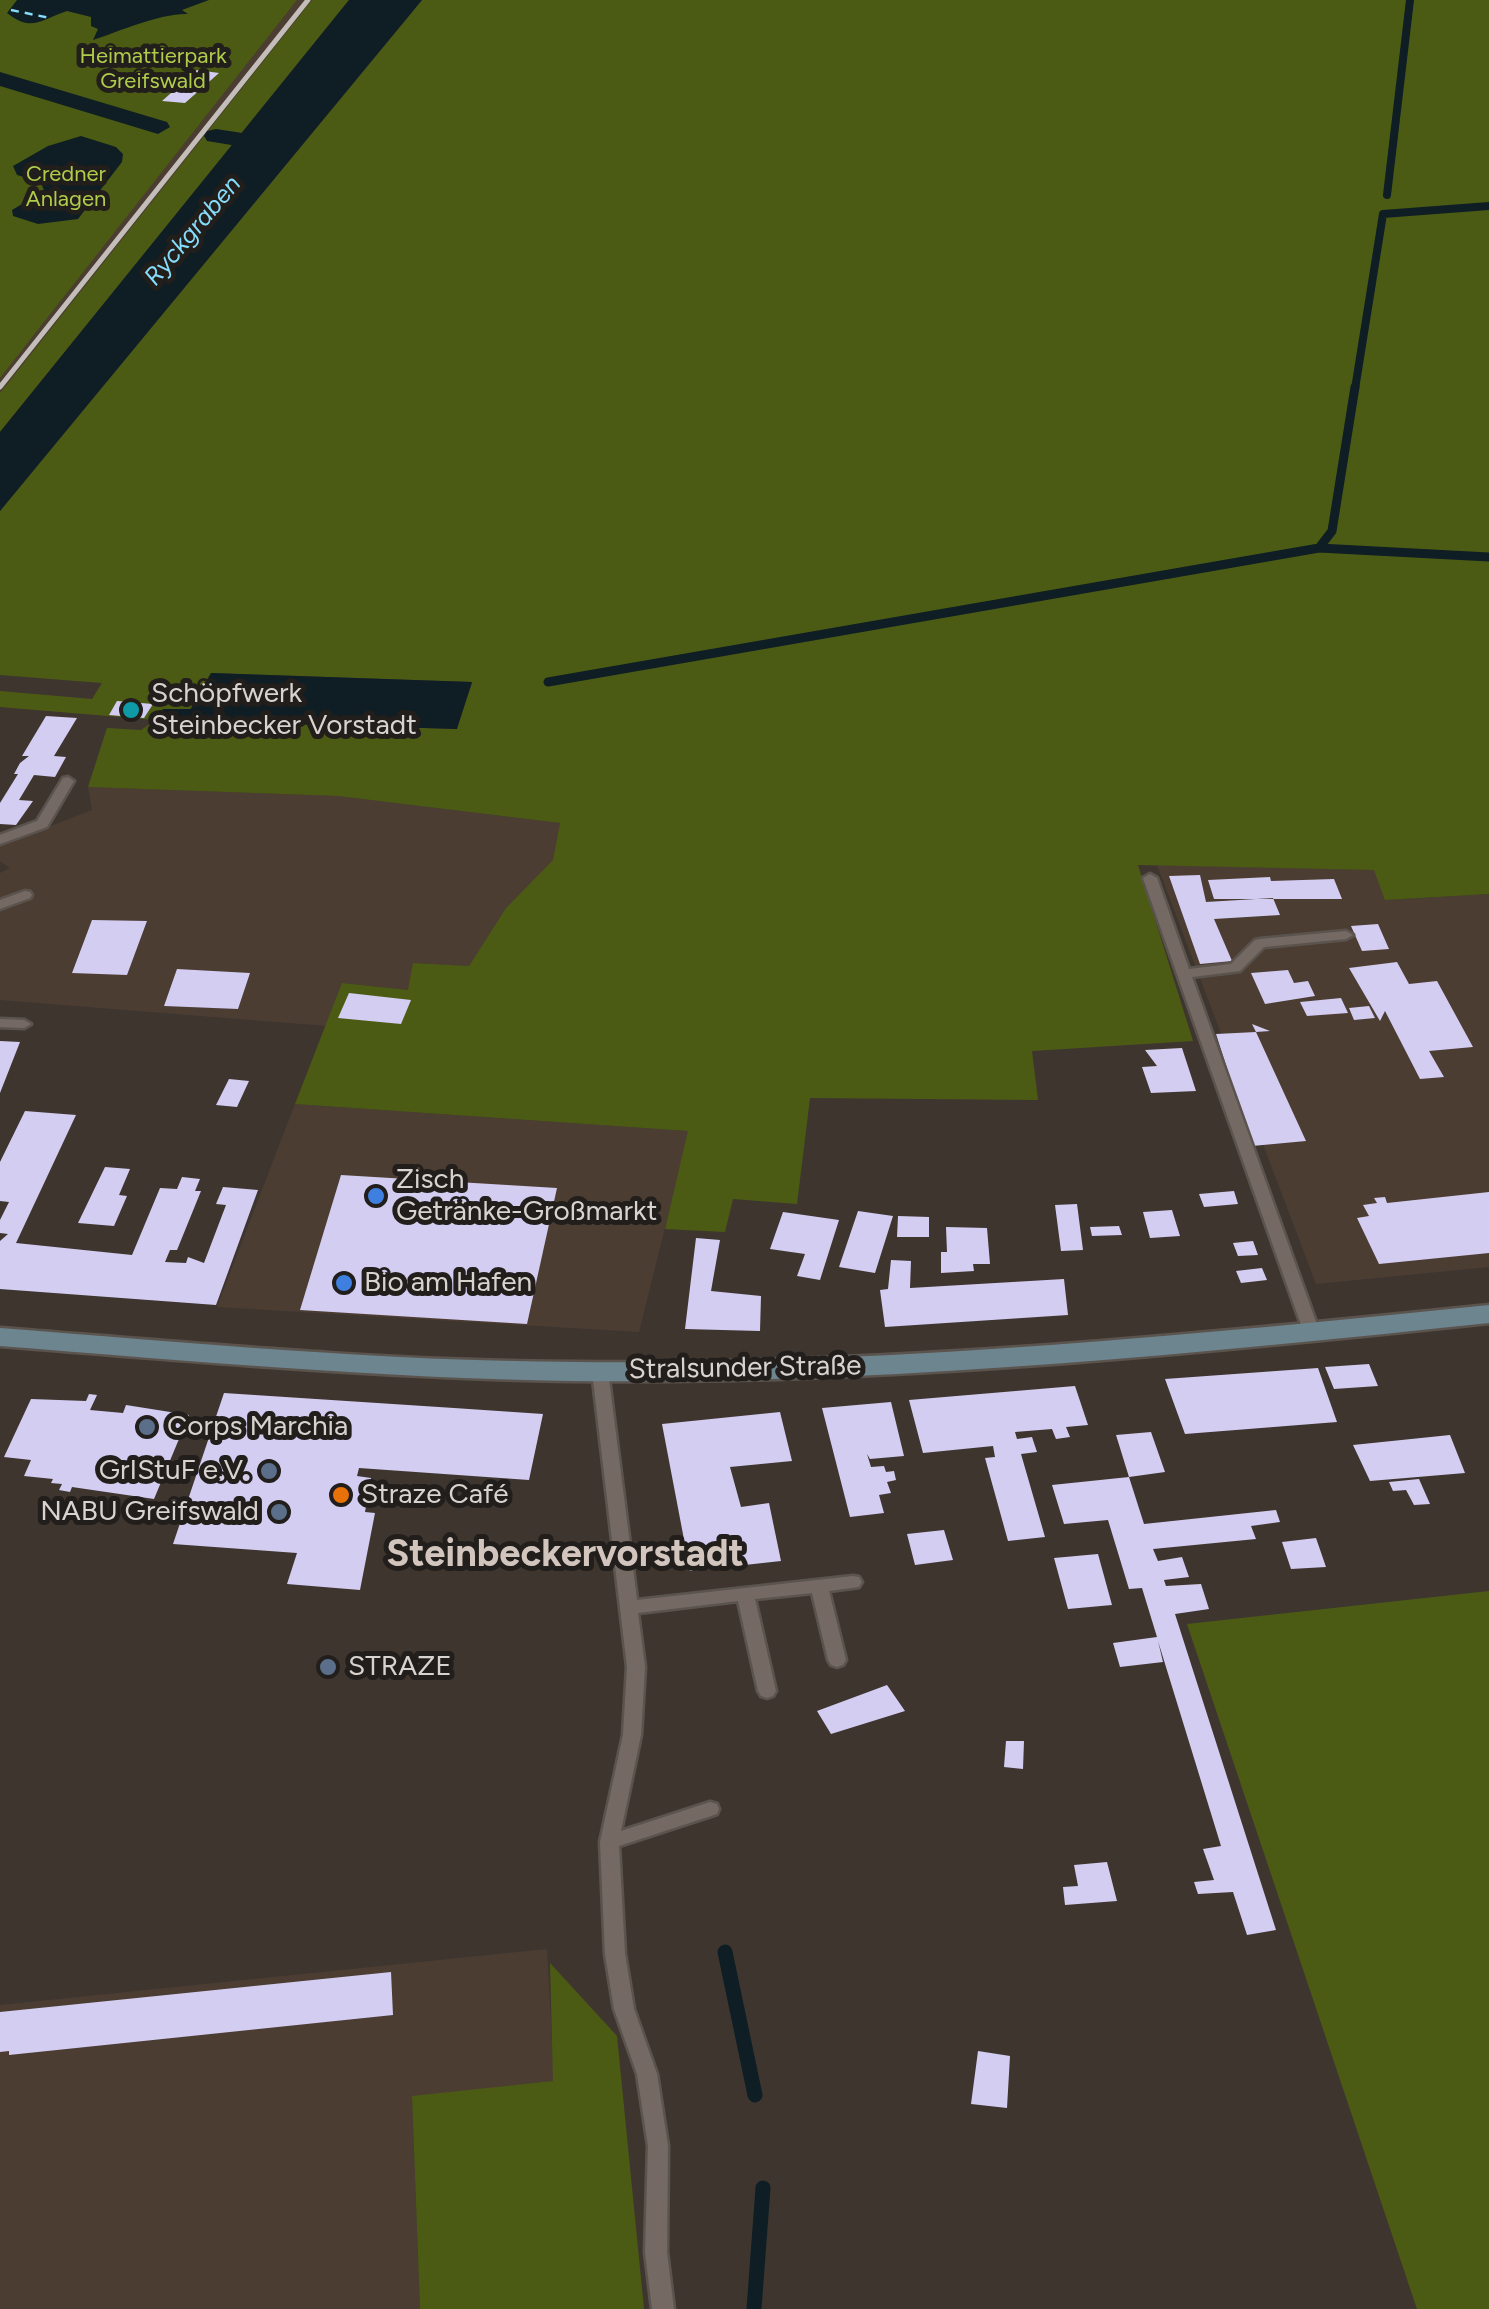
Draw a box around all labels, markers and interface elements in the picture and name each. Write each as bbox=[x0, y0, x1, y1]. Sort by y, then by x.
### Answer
park label: Heimattierpark Greifswald bbox=[79, 44, 227, 96]
park label: Credner Anlagen bbox=[26, 162, 106, 214]
water label: Ryckgraben bbox=[138, 170, 248, 292]
place label: Schöpfwerk Steinbecker Vorstadt bbox=[151, 677, 417, 743]
marker: Schöpfwerk Steinbecker Vorstadt bbox=[120, 699, 142, 721]
place label: Zisch Getränke-Großmarkt bbox=[396, 1163, 657, 1229]
marker: Zisch Getränke-Großmarkt bbox=[365, 1185, 387, 1207]
place label: Bio am Hafen bbox=[364, 1266, 532, 1300]
marker: Bio am Hafen bbox=[333, 1272, 355, 1294]
street label: Stralsunder Straße bbox=[628, 1349, 862, 1387]
place label: Corps Marchia bbox=[167, 1410, 348, 1444]
marker: Corps Marchia bbox=[136, 1416, 158, 1438]
place label: GrIStuF e.V. bbox=[99, 1454, 249, 1488]
marker: GrIStuF e.V. bbox=[258, 1460, 280, 1482]
place label: Straze Café bbox=[361, 1478, 508, 1512]
marker: Straze Café bbox=[330, 1484, 352, 1506]
place label: NABU Greifswald bbox=[40, 1495, 259, 1529]
marker: NABU Greifswald bbox=[268, 1501, 290, 1523]
district label: Steinbeckervorstadt bbox=[386, 1532, 744, 1578]
place label: STRAZE bbox=[348, 1650, 452, 1684]
marker: STRAZE bbox=[317, 1656, 339, 1678]

